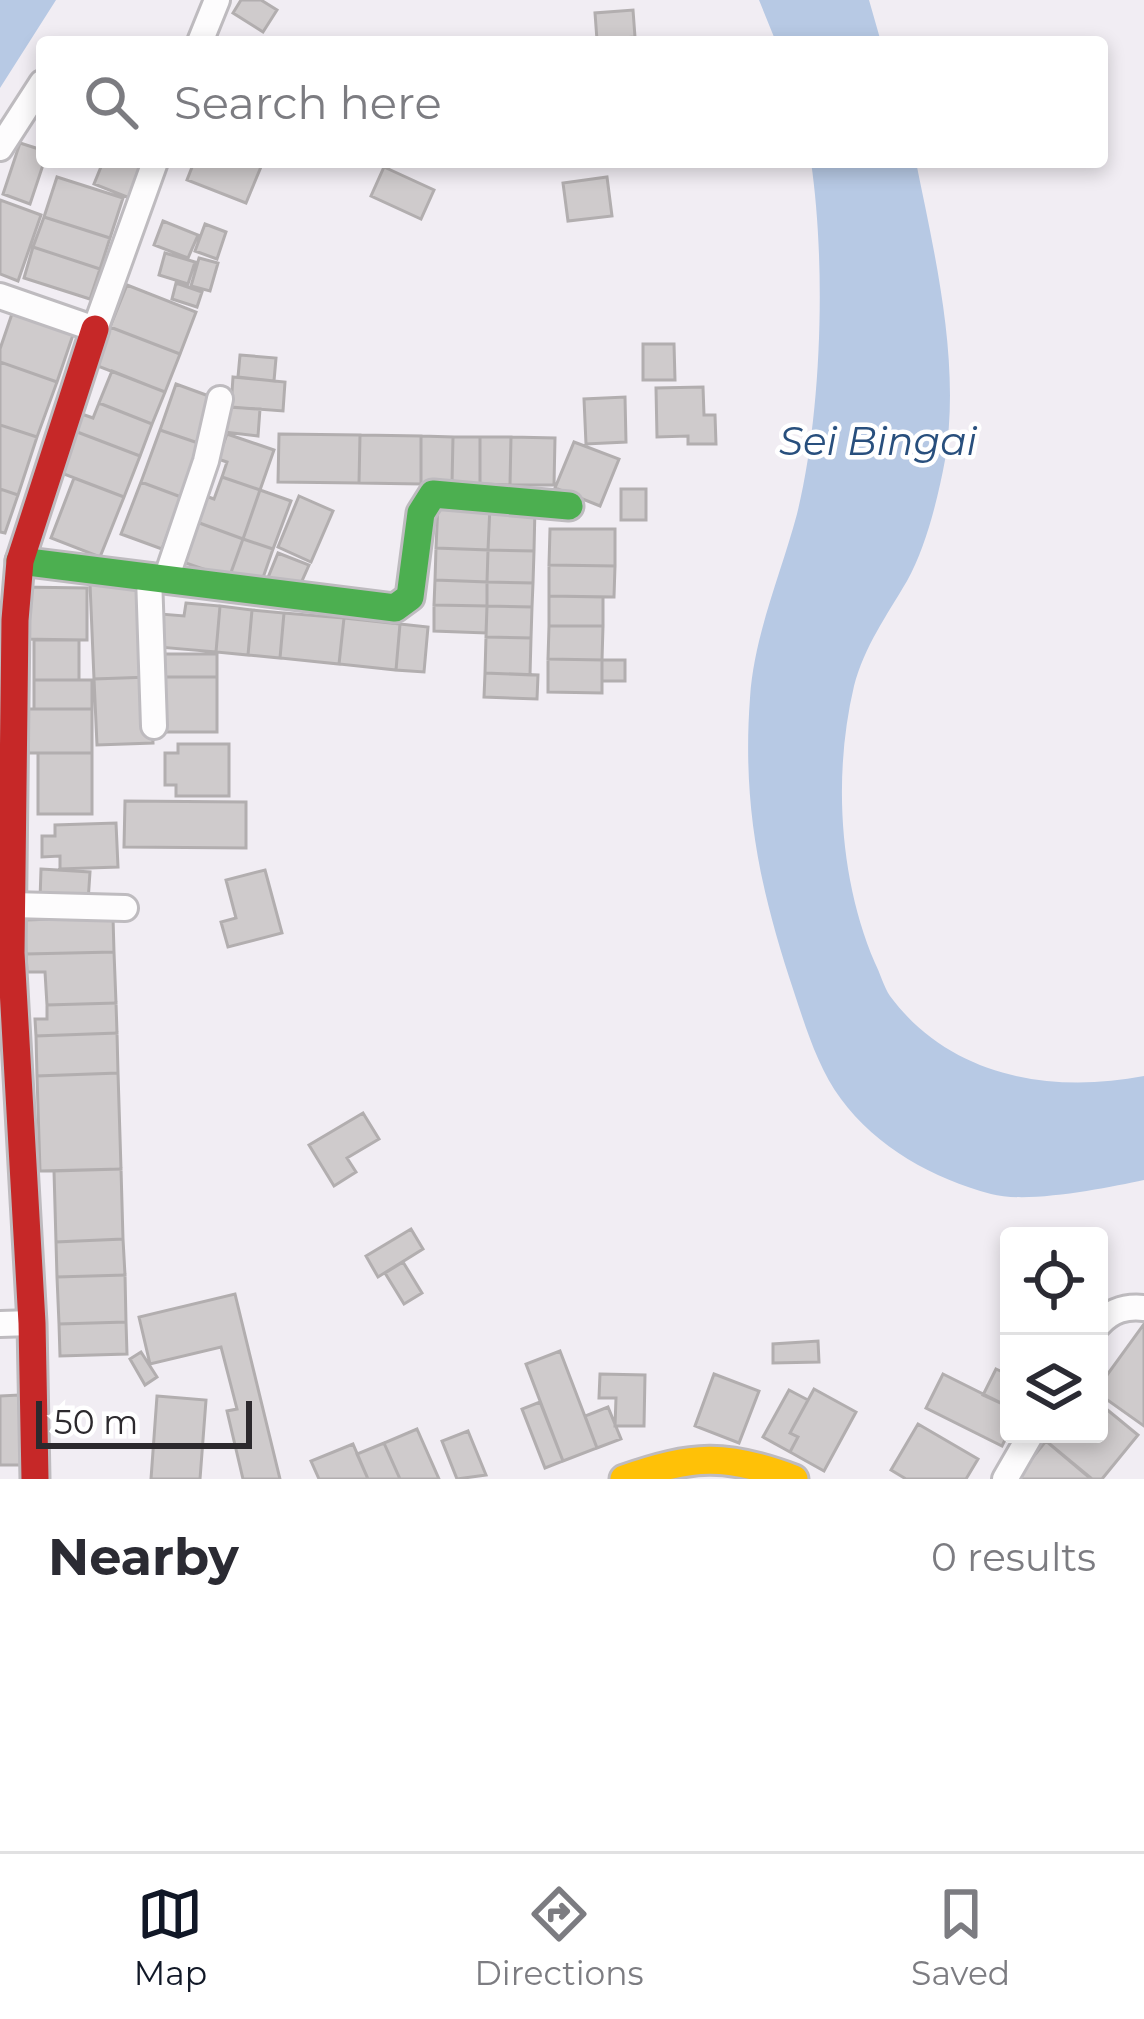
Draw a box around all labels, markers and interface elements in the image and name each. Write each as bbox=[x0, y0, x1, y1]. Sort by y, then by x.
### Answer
search box bbox=[36, 36, 1108, 168]
icon: search bbox=[78, 69, 144, 135]
text: Search here bbox=[174, 75, 442, 130]
water label: Sei Bingai bbox=[779, 417, 978, 465]
map controls bbox=[1000, 1227, 1108, 1443]
button: locate bbox=[1000, 1227, 1108, 1335]
button: layers bbox=[1000, 1335, 1108, 1443]
scale bar bbox=[36, 1395, 252, 1448]
text: 50 m bbox=[54, 1402, 138, 1442]
text: Nearby bbox=[48, 1526, 239, 1588]
text: 0 results bbox=[931, 1533, 1096, 1581]
tab: Map bbox=[134, 1881, 207, 1993]
tab: Directions bbox=[475, 1881, 644, 1993]
tab: Saved bbox=[911, 1881, 1010, 1993]

